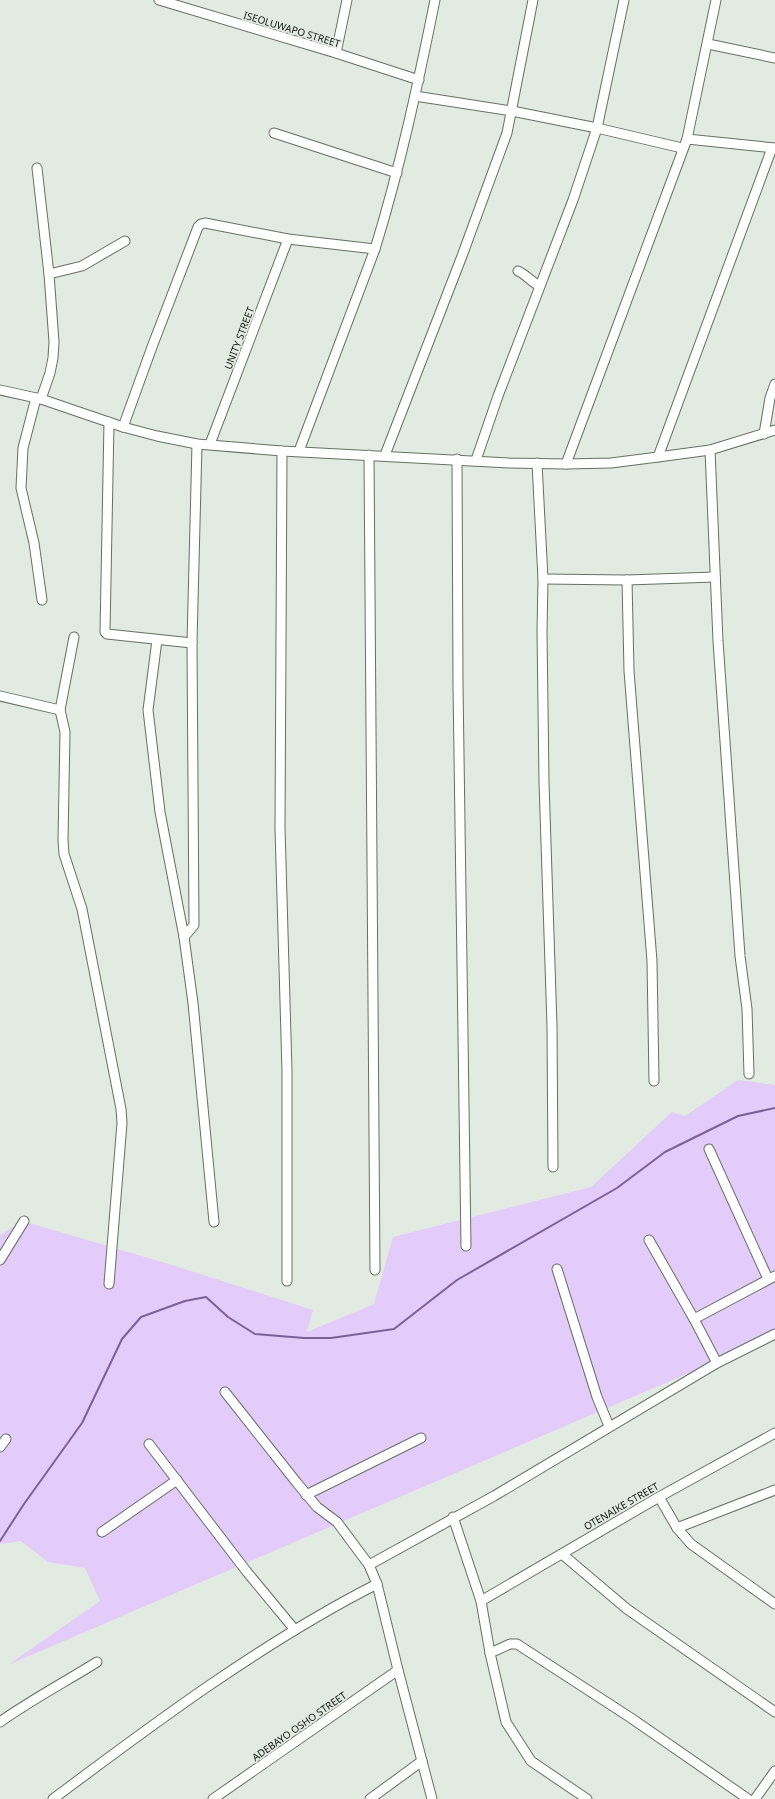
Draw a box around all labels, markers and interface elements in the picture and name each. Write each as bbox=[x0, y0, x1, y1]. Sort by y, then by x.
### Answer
street label: ISEOLUWAPO STREET bbox=[242, 8, 342, 50]
street label: UNITY STREET bbox=[221, 304, 258, 371]
street label: OTENAIKE STREET bbox=[581, 1479, 661, 1533]
street label: ADEBAYO OSHO STREET bbox=[249, 1688, 349, 1764]

